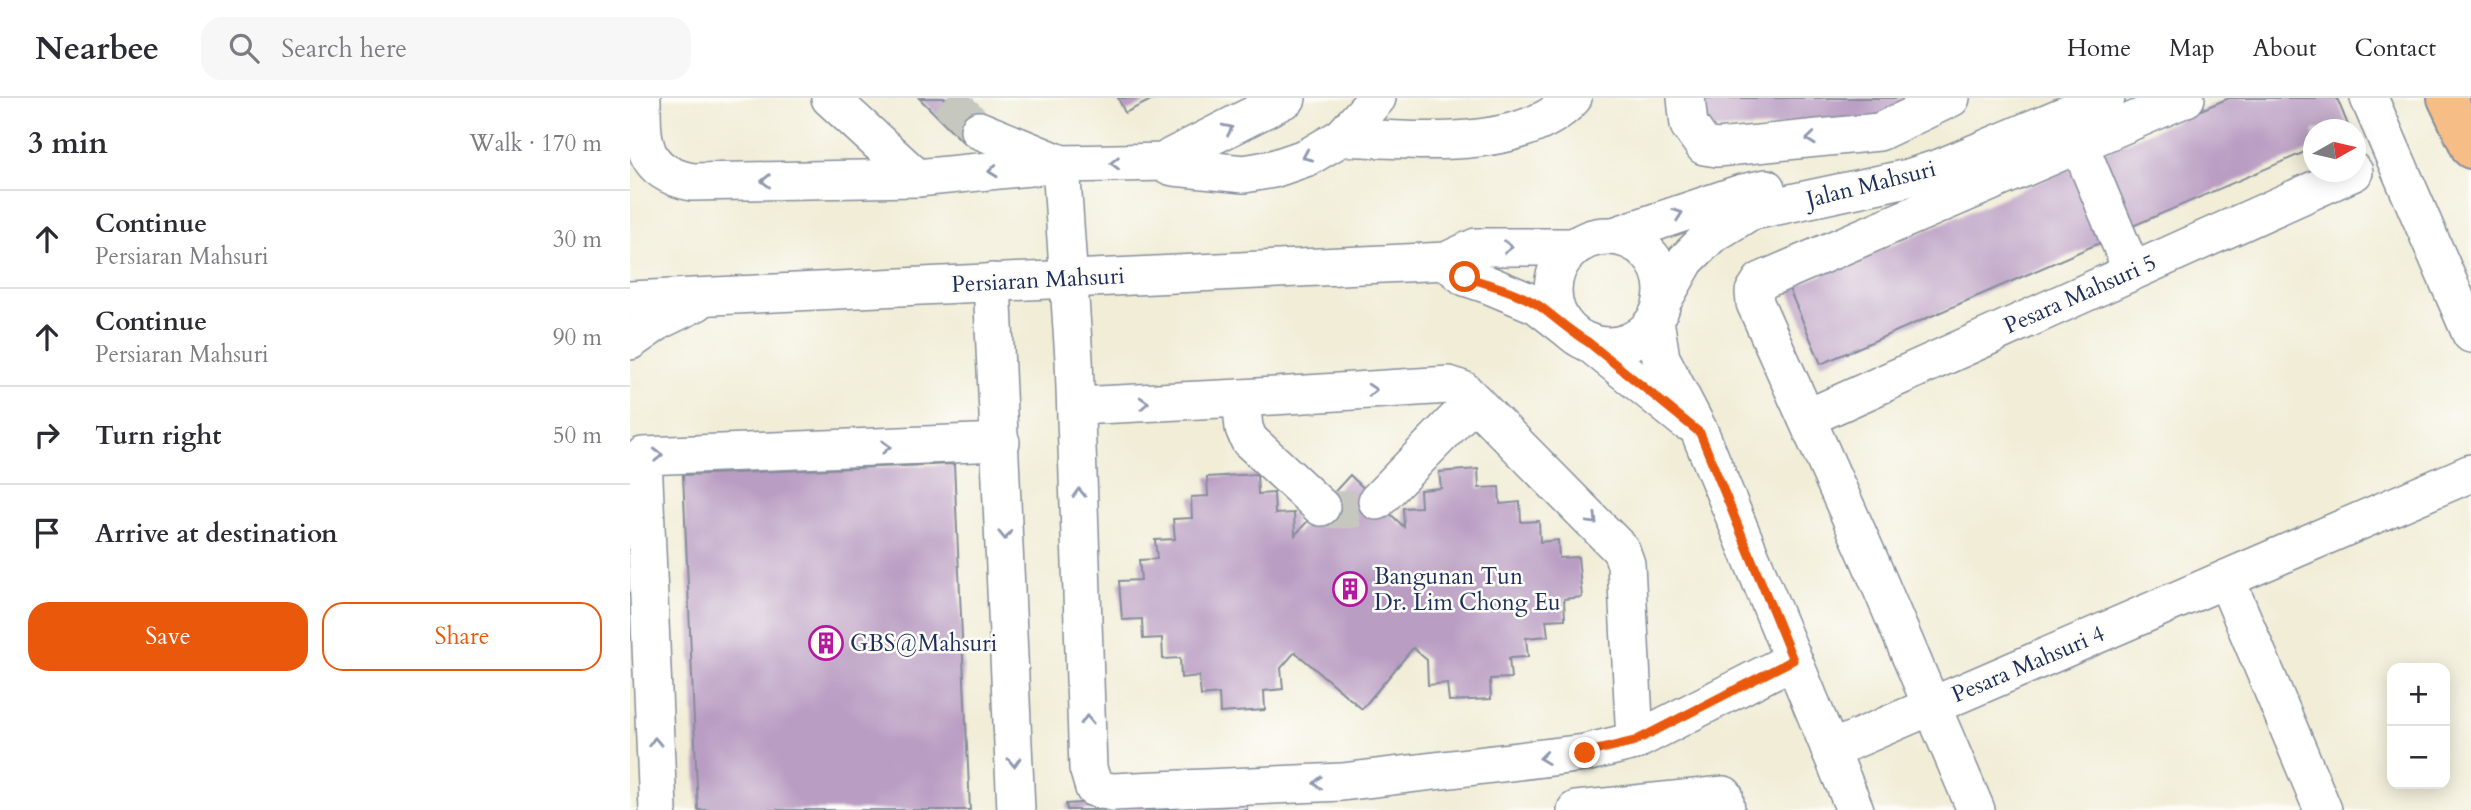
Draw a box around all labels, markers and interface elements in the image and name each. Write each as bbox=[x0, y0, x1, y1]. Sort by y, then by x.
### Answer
search box bbox=[201, 17, 691, 80]
text: Nearbee bbox=[35, 26, 159, 71]
icon: search bbox=[225, 29, 263, 67]
text: Search here bbox=[281, 31, 407, 66]
text: Home bbox=[2067, 32, 2131, 65]
text: Map bbox=[2169, 32, 2215, 65]
text: About bbox=[2253, 32, 2317, 65]
text: Contact bbox=[2355, 32, 2436, 65]
north arrow bbox=[2303, 119, 2366, 182]
text: 3 min bbox=[28, 123, 108, 164]
one-way arrow bbox=[1221, 124, 1233, 138]
text: Walk · 170 m bbox=[469, 128, 602, 159]
one-way arrow bbox=[1805, 131, 1816, 146]
one-way arrow bbox=[1302, 148, 1314, 162]
street label: Jalan Mahsuri bbox=[1800, 153, 1939, 216]
one-way arrow bbox=[1109, 155, 1120, 171]
one-way arrow bbox=[987, 163, 998, 178]
one-way arrow bbox=[760, 173, 771, 189]
text: Continue bbox=[95, 206, 207, 241]
one-way arrow bbox=[1671, 208, 1684, 222]
icon: ahead bbox=[28, 220, 66, 258]
text: 30 m bbox=[553, 224, 602, 255]
one-way arrow bbox=[1504, 239, 1514, 255]
text: Persiaran Mahsuri bbox=[95, 241, 269, 272]
street label: Pesara Mahsuri 5 bbox=[1999, 247, 2161, 341]
street label: Persiaran Mahsuri bbox=[951, 260, 1125, 300]
route start bbox=[1449, 261, 1480, 292]
text: Continue bbox=[95, 304, 207, 339]
icon: ahead bbox=[28, 318, 66, 356]
text: 90 m bbox=[553, 322, 602, 353]
text: Persiaran Mahsuri bbox=[95, 339, 269, 370]
one-way arrow bbox=[1366, 383, 1377, 398]
one-way arrow bbox=[1139, 395, 1150, 410]
icon: right bbox=[28, 416, 66, 454]
text: Turn right bbox=[95, 418, 222, 453]
text: 50 m bbox=[553, 420, 602, 451]
one-way arrow bbox=[880, 439, 891, 454]
one-way arrow bbox=[653, 448, 664, 463]
one-way arrow bbox=[1072, 487, 1087, 498]
one-way arrow bbox=[1585, 512, 1598, 525]
icon: arrive bbox=[28, 514, 66, 552]
text: Arrive at destination bbox=[95, 516, 338, 551]
one-way arrow bbox=[997, 530, 1012, 541]
place label: Bangunan Tun Dr. Lim Chong Eu bbox=[1374, 561, 1561, 618]
building icon: Bangunan Tun Dr. Lim Chong Eu bbox=[1331, 570, 1369, 608]
button: Save bbox=[28, 602, 308, 671]
button: Share bbox=[322, 602, 602, 671]
street label: Pesara Mahsuri 4 bbox=[1947, 618, 2110, 710]
building icon: GBS@Mahsuri bbox=[807, 624, 845, 662]
place label: GBS@Mahsuri bbox=[850, 628, 997, 659]
map controls bbox=[2387, 663, 2450, 789]
button: + bbox=[2387, 663, 2450, 726]
one-way arrow bbox=[1079, 715, 1094, 726]
button: − bbox=[2387, 726, 2450, 789]
one-way arrow bbox=[648, 736, 663, 747]
route end bbox=[1569, 737, 1600, 768]
one-way arrow bbox=[1538, 750, 1550, 765]
one-way arrow bbox=[1007, 757, 1022, 768]
one-way arrow bbox=[1312, 775, 1323, 790]

